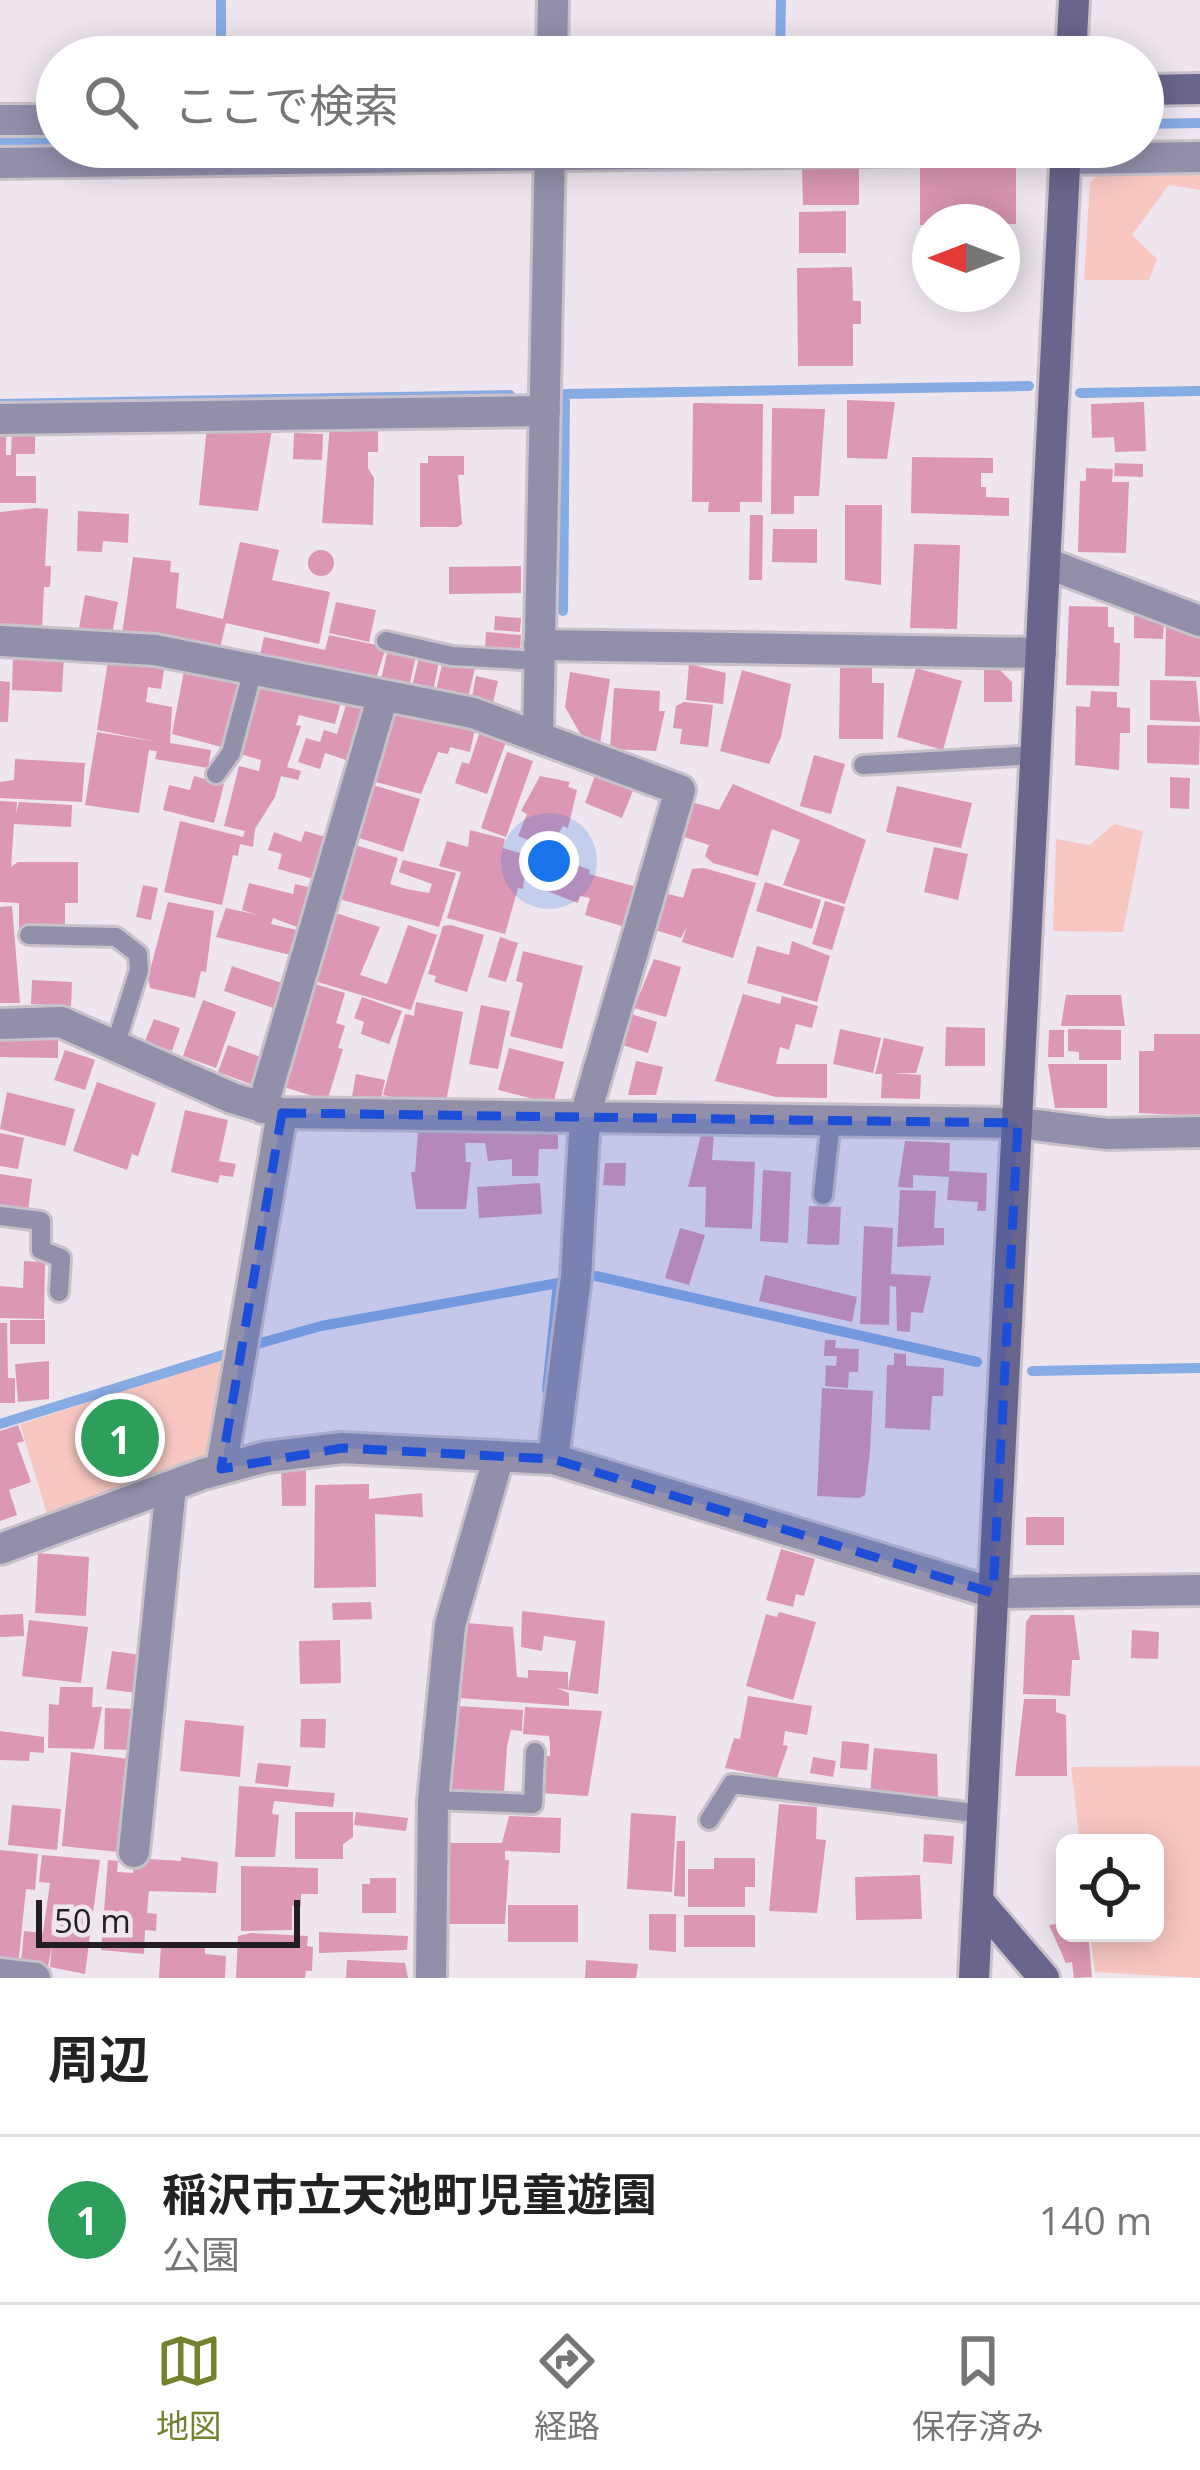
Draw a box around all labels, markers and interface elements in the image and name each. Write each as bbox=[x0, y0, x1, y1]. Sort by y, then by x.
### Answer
search box bbox=[36, 36, 1164, 168]
icon: search bbox=[78, 69, 144, 135]
text: ここで検索 bbox=[174, 74, 399, 135]
north arrow bbox=[912, 204, 1020, 312]
your location bbox=[519, 831, 579, 891]
pin: 1 bbox=[81, 1393, 159, 1483]
map controls bbox=[1056, 1834, 1164, 1942]
button: locate bbox=[1056, 1834, 1164, 1942]
scale bar bbox=[36, 1894, 300, 1947]
text: 50 m bbox=[54, 1898, 131, 1943]
text: 周辺 bbox=[48, 2023, 150, 2093]
text: 稲沢市立天池町児童遊園 bbox=[162, 2163, 657, 2224]
text: 1 bbox=[76, 2193, 98, 2246]
text: 140 m bbox=[1039, 2193, 1152, 2246]
text: 公園 bbox=[162, 2227, 240, 2280]
tab: 地図 bbox=[156, 2328, 222, 2448]
tab: 経路 bbox=[534, 2328, 600, 2448]
tab: 保存済み bbox=[912, 2328, 1044, 2448]

